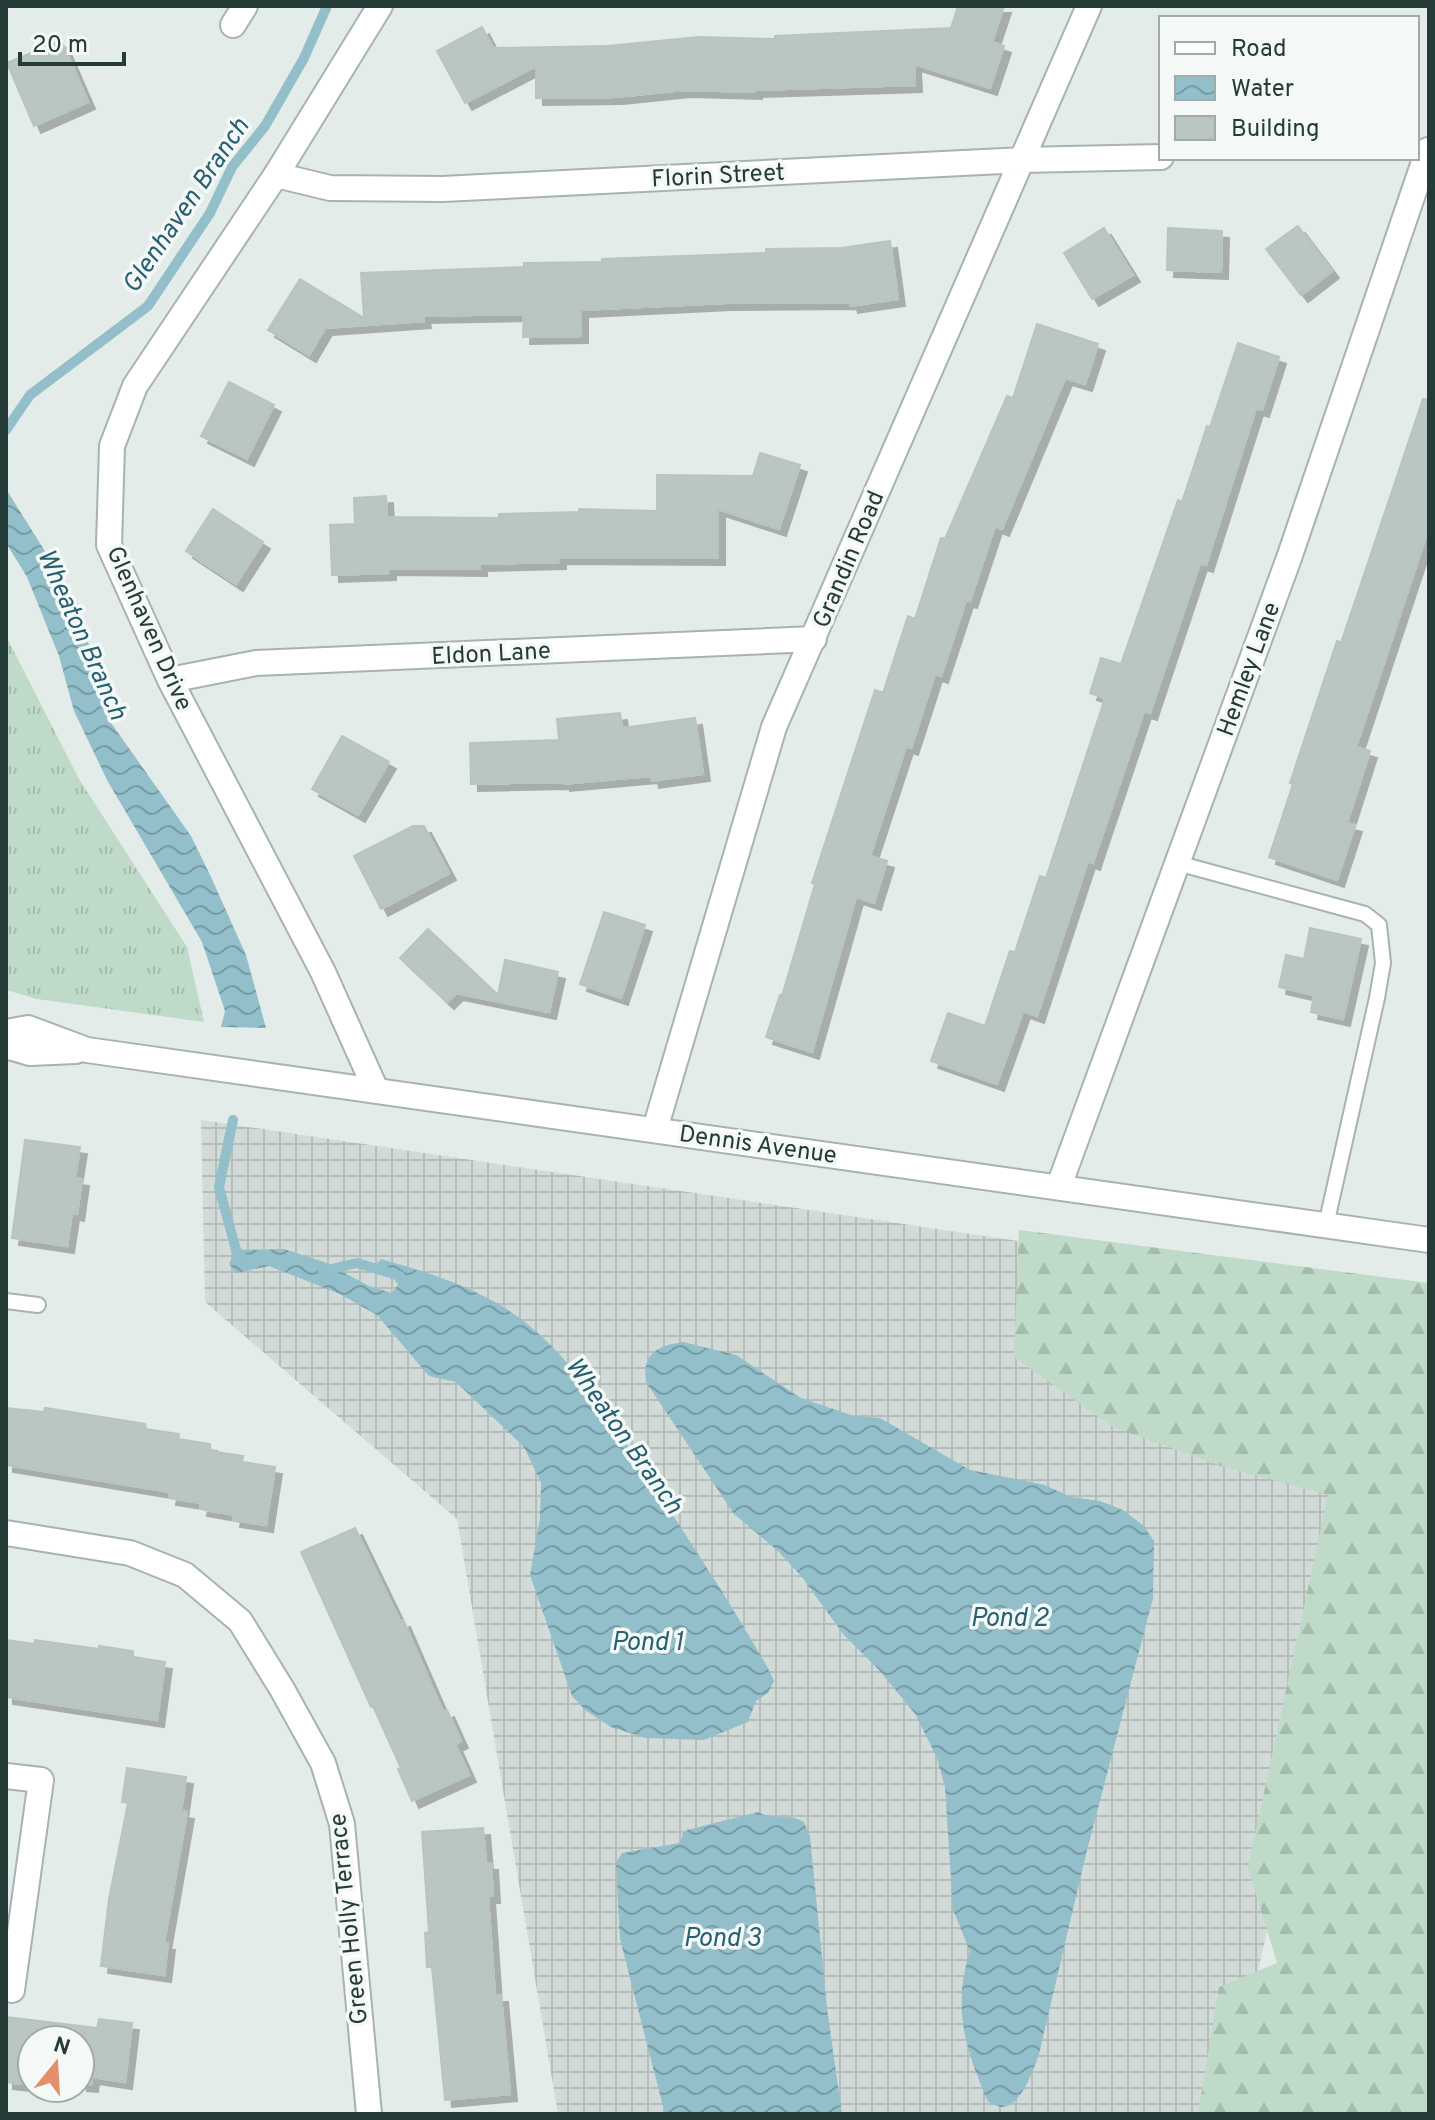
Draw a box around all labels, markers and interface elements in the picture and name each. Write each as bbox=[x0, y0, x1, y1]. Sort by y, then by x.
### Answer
scale bar bbox=[20, 16, 124, 66]
legend bbox=[1159, 16, 1419, 160]
text: 20 m bbox=[32, 31, 88, 61]
text: Road bbox=[1231, 35, 1287, 65]
text: Water bbox=[1231, 75, 1294, 105]
water label: Glenhaven Branch bbox=[116, 112, 258, 300]
text: Building bbox=[1231, 115, 1320, 145]
street label: Florin Street bbox=[651, 159, 786, 195]
street label: Grandin Road bbox=[807, 487, 892, 633]
street label: Glenhaven Drive bbox=[98, 542, 198, 716]
water label: Wheaton Branch bbox=[28, 544, 133, 726]
street label: Hemley Lane bbox=[1212, 599, 1288, 741]
street label: Eldon Lane bbox=[431, 637, 552, 673]
street label: Dennis Avenue bbox=[677, 1120, 838, 1172]
water label: Wheaton Branch bbox=[557, 1352, 689, 1521]
water label: Pond 2 bbox=[970, 1603, 1049, 1636]
water label: Pond 1 bbox=[611, 1627, 684, 1660]
street label: Green Holly Terrace bbox=[324, 1812, 376, 2026]
water label: Pond 3 bbox=[683, 1923, 761, 1956]
north arrow bbox=[16, 2024, 96, 2104]
text: N bbox=[50, 2032, 73, 2063]

